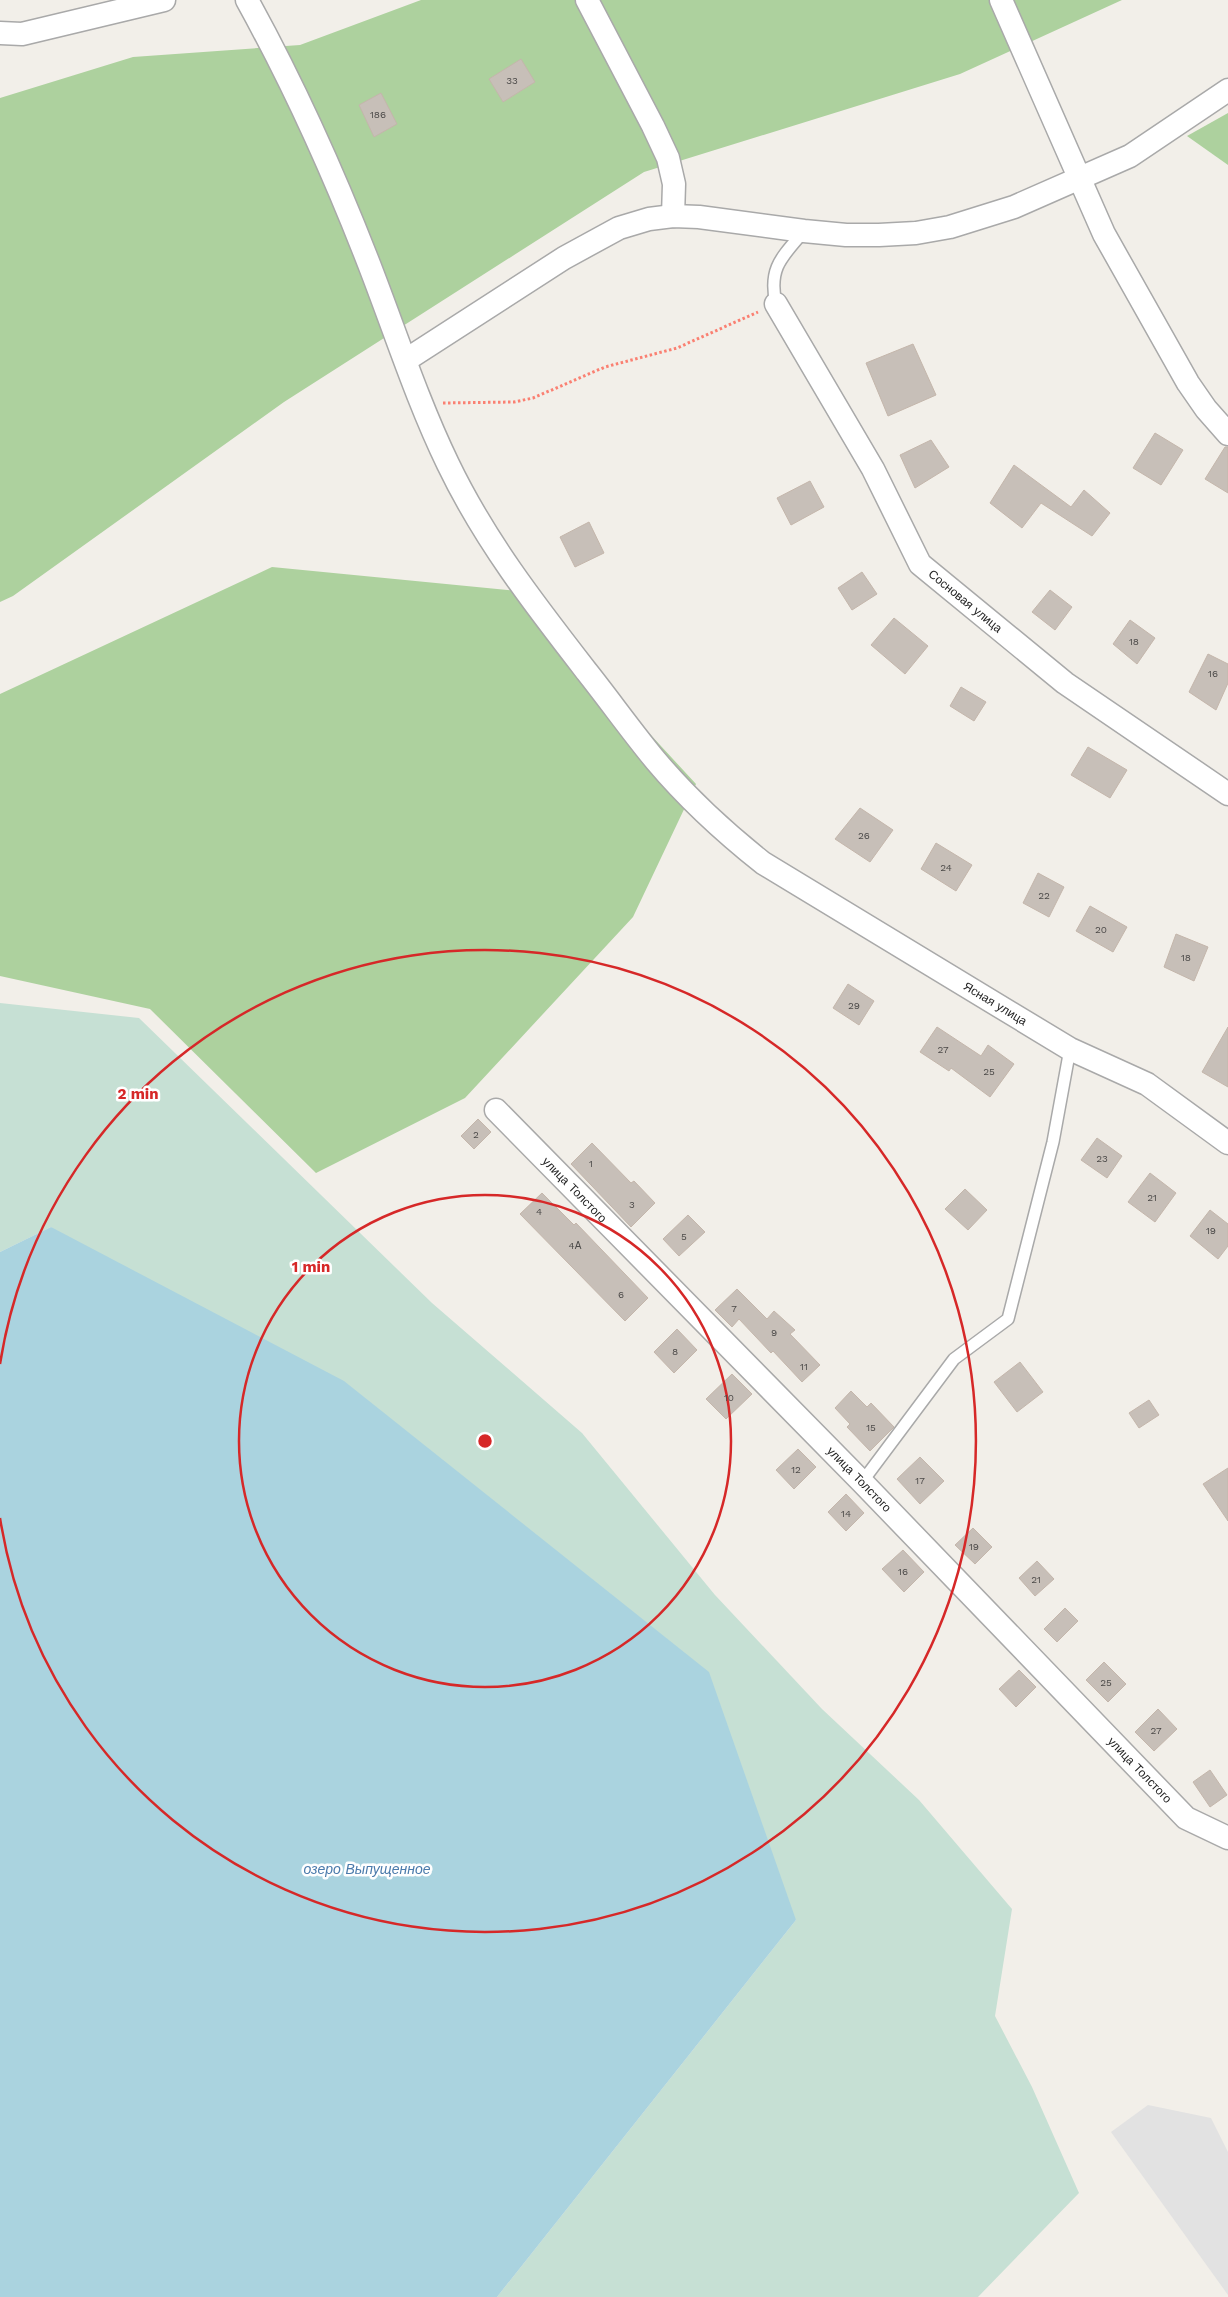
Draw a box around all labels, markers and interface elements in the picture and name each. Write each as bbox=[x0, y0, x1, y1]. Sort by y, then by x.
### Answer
house number: 33 bbox=[506, 75, 518, 86]
house number: 186 bbox=[370, 109, 386, 120]
street label: Сосновая улица bbox=[926, 567, 1005, 636]
house number: 18 bbox=[1129, 636, 1139, 647]
house number: 16 bbox=[1208, 668, 1218, 679]
house number: 26 bbox=[858, 830, 870, 841]
house number: 24 bbox=[940, 862, 952, 873]
house number: 22 bbox=[1038, 890, 1050, 901]
house number: 20 bbox=[1095, 924, 1107, 935]
house number: 18 bbox=[1181, 952, 1191, 963]
street label: Ясная улица bbox=[961, 979, 1030, 1028]
house number: 29 bbox=[848, 1000, 860, 1011]
house number: 27 bbox=[937, 1044, 949, 1055]
house number: 25 bbox=[983, 1066, 995, 1077]
text: 2 min bbox=[117, 1085, 159, 1103]
house number: 2 bbox=[473, 1129, 479, 1140]
house number: 23 bbox=[1096, 1153, 1108, 1164]
street label: улица Толстого bbox=[539, 1154, 610, 1226]
house number: 1 bbox=[589, 1158, 593, 1169]
house number: 21 bbox=[1147, 1192, 1157, 1203]
house number: 3 bbox=[629, 1199, 635, 1210]
house number: 4 bbox=[536, 1206, 542, 1217]
house number: 19 bbox=[1206, 1225, 1216, 1236]
house number: 5 bbox=[681, 1231, 687, 1242]
house number: 4А bbox=[569, 1240, 582, 1251]
text: 1 min bbox=[292, 1258, 330, 1276]
house number: 6 bbox=[618, 1289, 624, 1300]
house number: 7 bbox=[731, 1303, 737, 1314]
house number: 9 bbox=[771, 1327, 777, 1338]
house number: 8 bbox=[672, 1346, 678, 1357]
house number: 11 bbox=[800, 1361, 808, 1372]
house number: 10 bbox=[724, 1392, 734, 1403]
house number: 15 bbox=[866, 1422, 876, 1433]
centre of rings bbox=[476, 1432, 494, 1450]
street label: улица Толстого bbox=[824, 1444, 894, 1515]
house number: 12 bbox=[791, 1464, 801, 1475]
house number: 17 bbox=[915, 1475, 925, 1486]
house number: 14 bbox=[841, 1508, 851, 1519]
house number: 19 bbox=[969, 1541, 979, 1552]
house number: 16 bbox=[898, 1566, 908, 1577]
house number: 21 bbox=[1031, 1574, 1041, 1585]
house number: 25 bbox=[1100, 1677, 1112, 1688]
house number: 27 bbox=[1150, 1725, 1162, 1736]
street label: улица Толстого bbox=[1105, 1734, 1175, 1806]
water label: озеро Выпущенное bbox=[303, 1861, 431, 1877]

